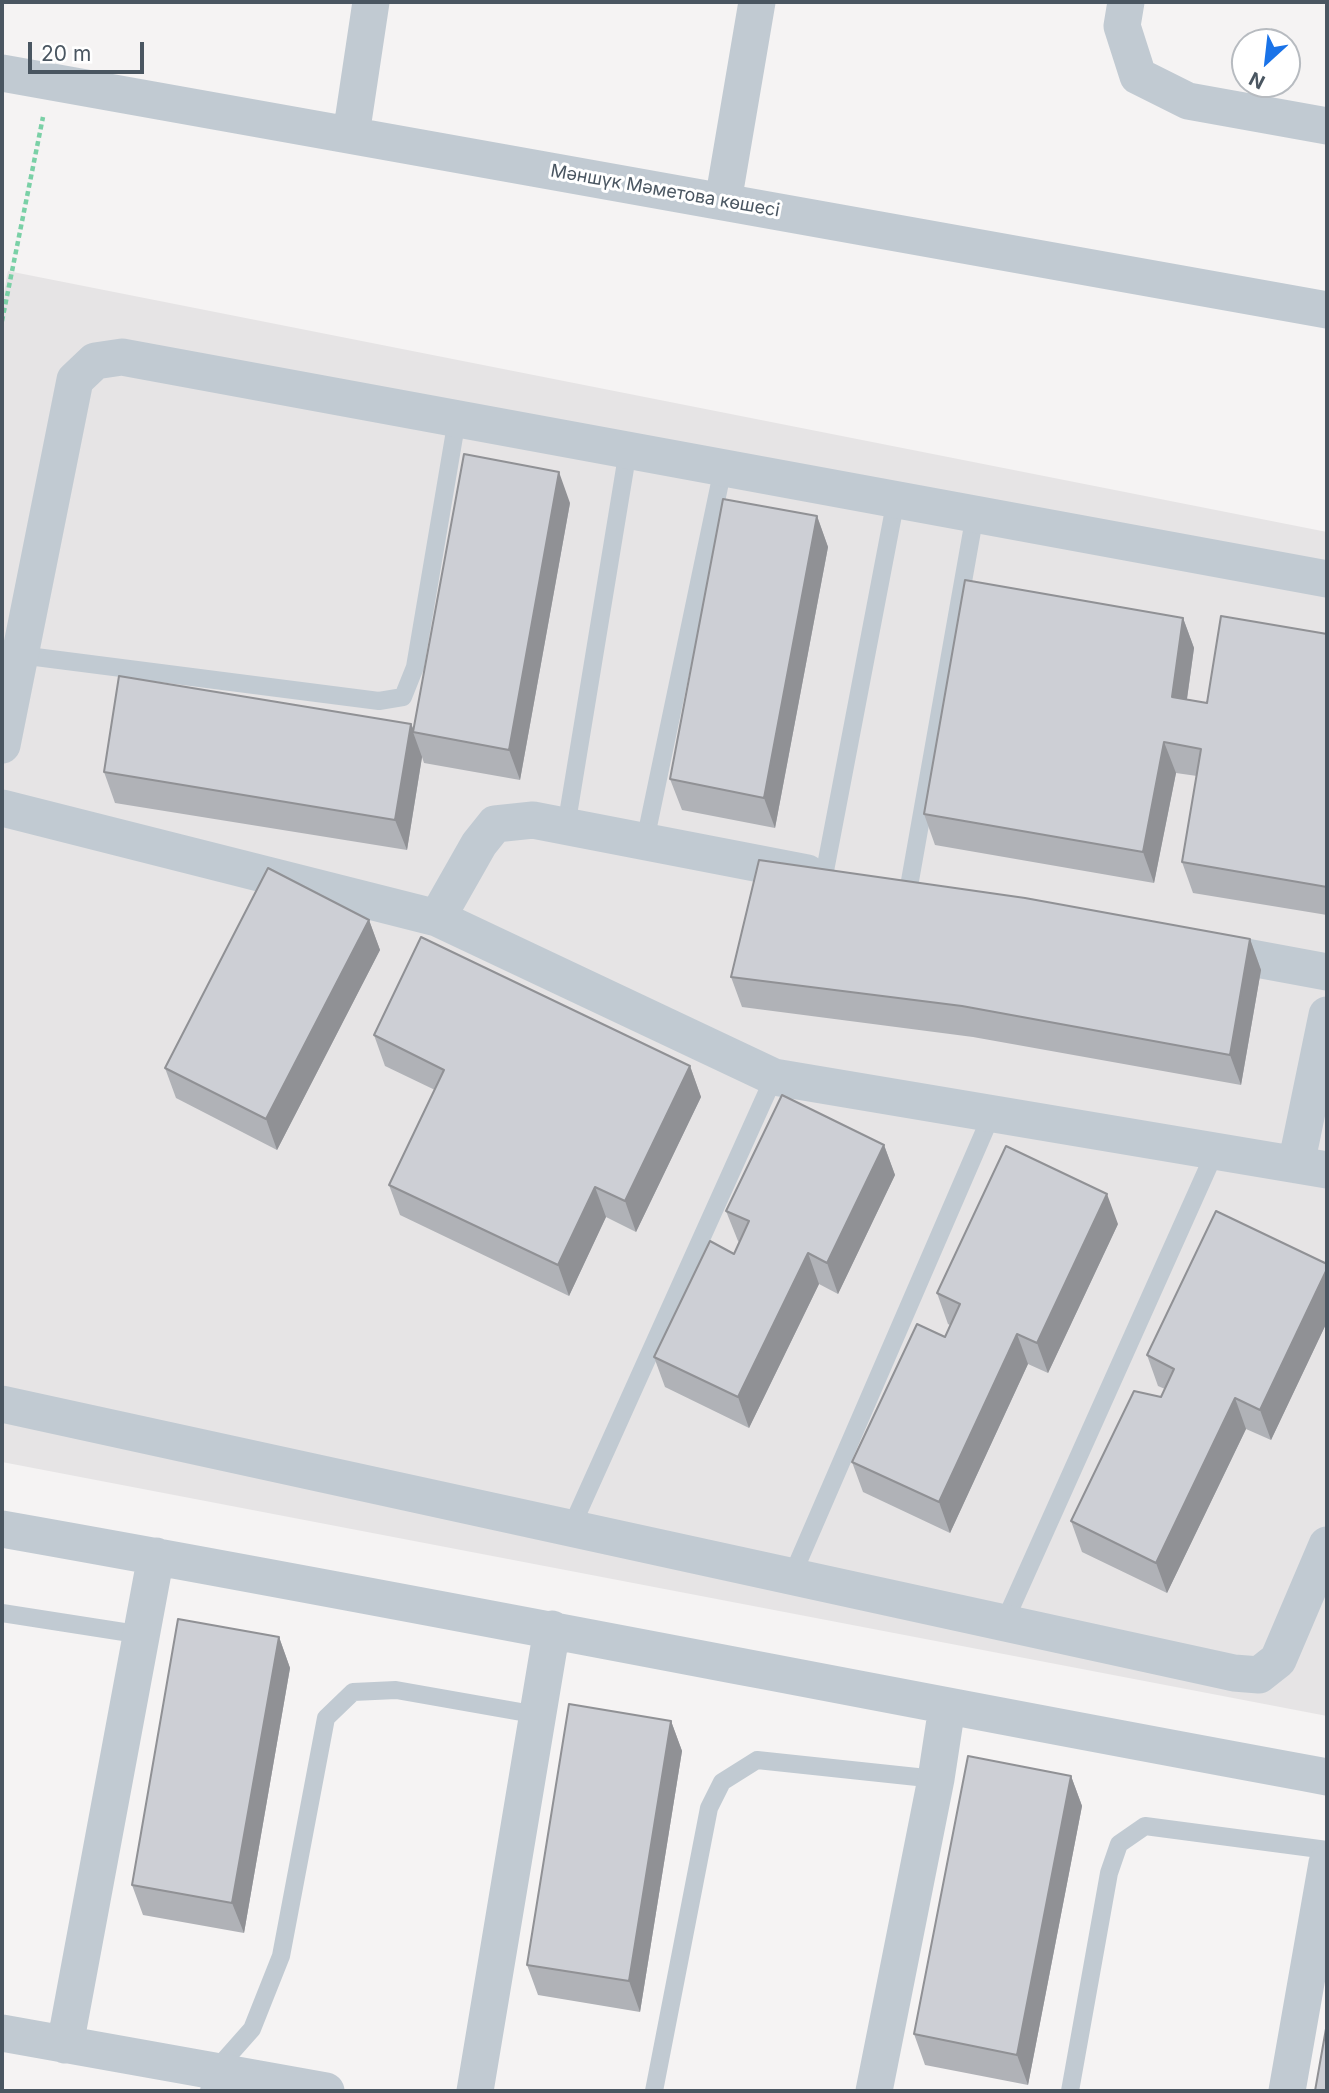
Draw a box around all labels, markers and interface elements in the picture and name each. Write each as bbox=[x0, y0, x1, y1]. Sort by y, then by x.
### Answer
scale bar bbox=[32, 28, 147, 72]
north arrow bbox=[1231, 28, 1301, 98]
text: 20 m bbox=[41, 41, 91, 66]
text: N bbox=[1245, 67, 1269, 94]
street label: Мәншүк Мәметова көшесі bbox=[549, 160, 781, 222]

